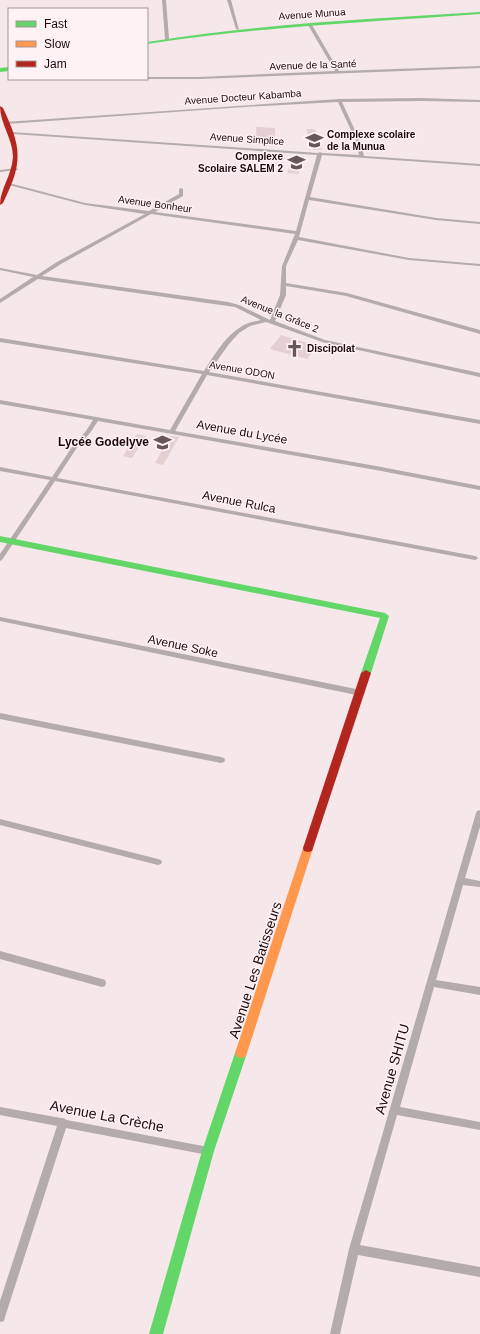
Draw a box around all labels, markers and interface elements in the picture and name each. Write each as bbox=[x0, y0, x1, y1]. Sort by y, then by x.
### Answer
street label: Avenue Munua bbox=[278, 6, 346, 22]
legend bbox=[8, 8, 148, 80]
text: Fast bbox=[44, 17, 68, 31]
text: Slow bbox=[44, 37, 70, 51]
text: Jam bbox=[44, 57, 67, 71]
street label: Avenue de la Santé bbox=[269, 58, 357, 72]
street label: Avenue Docteur Kabamba bbox=[184, 87, 302, 107]
place label: Complexe scolaire de la Munua bbox=[327, 129, 416, 152]
school or university icon: Complexe scolaire de la Munua bbox=[304, 130, 324, 150]
street label: Avenue Simplice bbox=[210, 131, 285, 147]
place label: Complexe Scolaire SALEM 2 bbox=[198, 151, 283, 174]
school or university icon: Complexe Scolaire SALEM 2 bbox=[286, 152, 306, 172]
street label: Avenue Bonheur bbox=[117, 193, 193, 215]
street label: Avenue la Grâce 2 bbox=[240, 293, 321, 335]
church icon: Discipolat bbox=[284, 338, 304, 358]
place label: Discipolat bbox=[307, 343, 355, 354]
street label: Avenue ODON bbox=[208, 359, 276, 381]
street label: Avenue du Lycée bbox=[195, 417, 289, 447]
school or university icon: Lycée Godelyve bbox=[152, 432, 172, 452]
place label: Lycée Godelyve bbox=[58, 435, 149, 449]
street label: Avenue Rulca bbox=[201, 488, 277, 516]
street label: Avenue Soke bbox=[147, 632, 220, 660]
street label: Avenue Les Batisseurs bbox=[225, 900, 285, 1040]
street label: Avenue SHITU bbox=[371, 1022, 413, 1116]
street label: Avenue La Crèche bbox=[49, 1097, 166, 1135]

